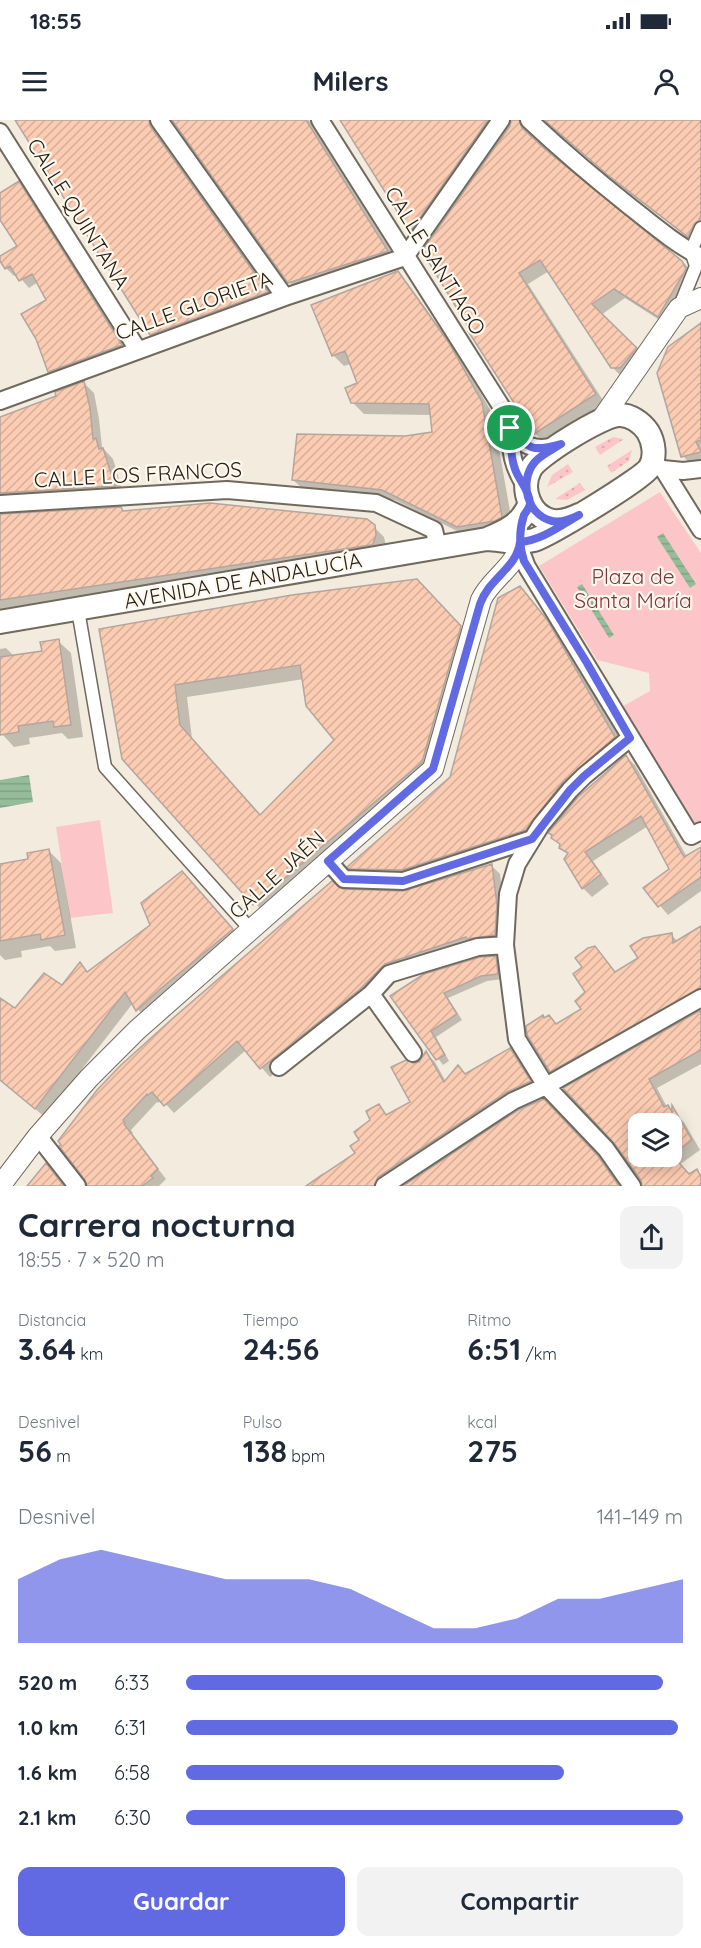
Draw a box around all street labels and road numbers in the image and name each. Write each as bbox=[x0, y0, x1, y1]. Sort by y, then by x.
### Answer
street label: CALLE QUINTANA bbox=[22, 133, 136, 294]
street label: CALLE SANTIAGO bbox=[380, 181, 492, 339]
street label: CALLE GLORIETA bbox=[111, 265, 276, 346]
street label: CALLE LOS FRANCOS bbox=[33, 456, 243, 492]
street label: AVENIDA DE ANDALUCÍA bbox=[122, 546, 364, 614]
street label: CALLE JAÉN bbox=[223, 825, 330, 924]

